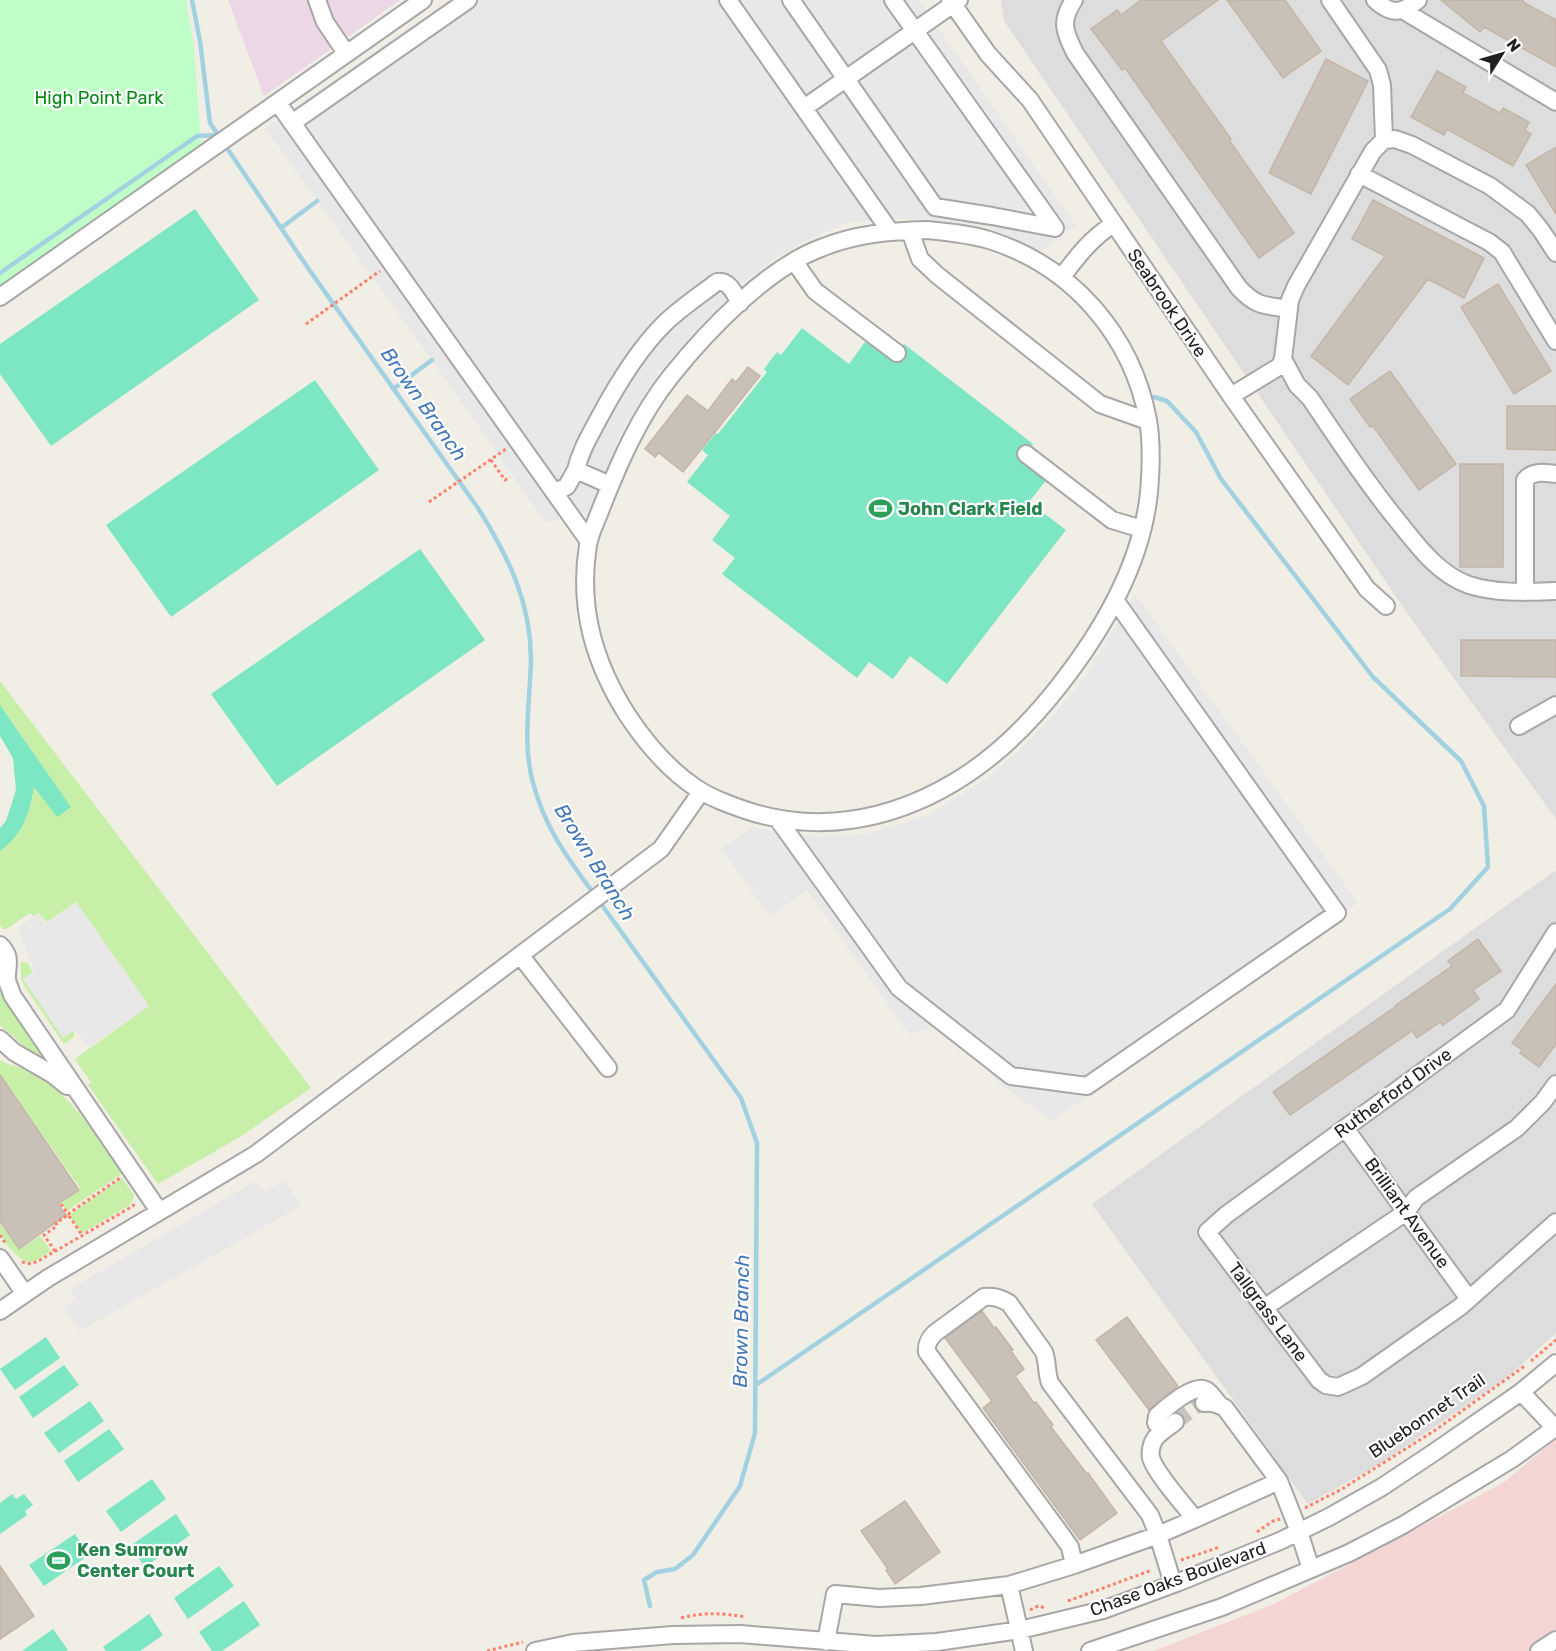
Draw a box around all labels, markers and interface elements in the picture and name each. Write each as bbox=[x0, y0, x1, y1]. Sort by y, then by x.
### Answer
north arrow bbox=[1472, 24, 1532, 84]
text: N bbox=[1503, 35, 1525, 56]
park label: High Point Park bbox=[34, 87, 164, 109]
street label: Seabrook Drive bbox=[1123, 245, 1211, 361]
water label: Brown Branch bbox=[376, 342, 472, 466]
sports icon: John Clark Field bbox=[867, 496, 893, 522]
place label: John Clark Field bbox=[898, 498, 1043, 520]
water label: Brown Branch bbox=[549, 799, 641, 925]
street label: Rutherford Drive bbox=[1330, 1043, 1456, 1143]
street label: Brilliant Avenue bbox=[1360, 1154, 1454, 1272]
water label: Brown Branch bbox=[728, 1254, 754, 1388]
street label: Tallgrass Lane bbox=[1224, 1258, 1312, 1366]
street label: Bluebonnet Trail bbox=[1365, 1369, 1489, 1463]
street label: Chase Oaks Boulevard bbox=[1087, 1537, 1269, 1621]
place label: Ken Sumrow Center Court bbox=[77, 1539, 194, 1582]
sports icon: Ken Sumrow Center Court bbox=[46, 1547, 72, 1573]

